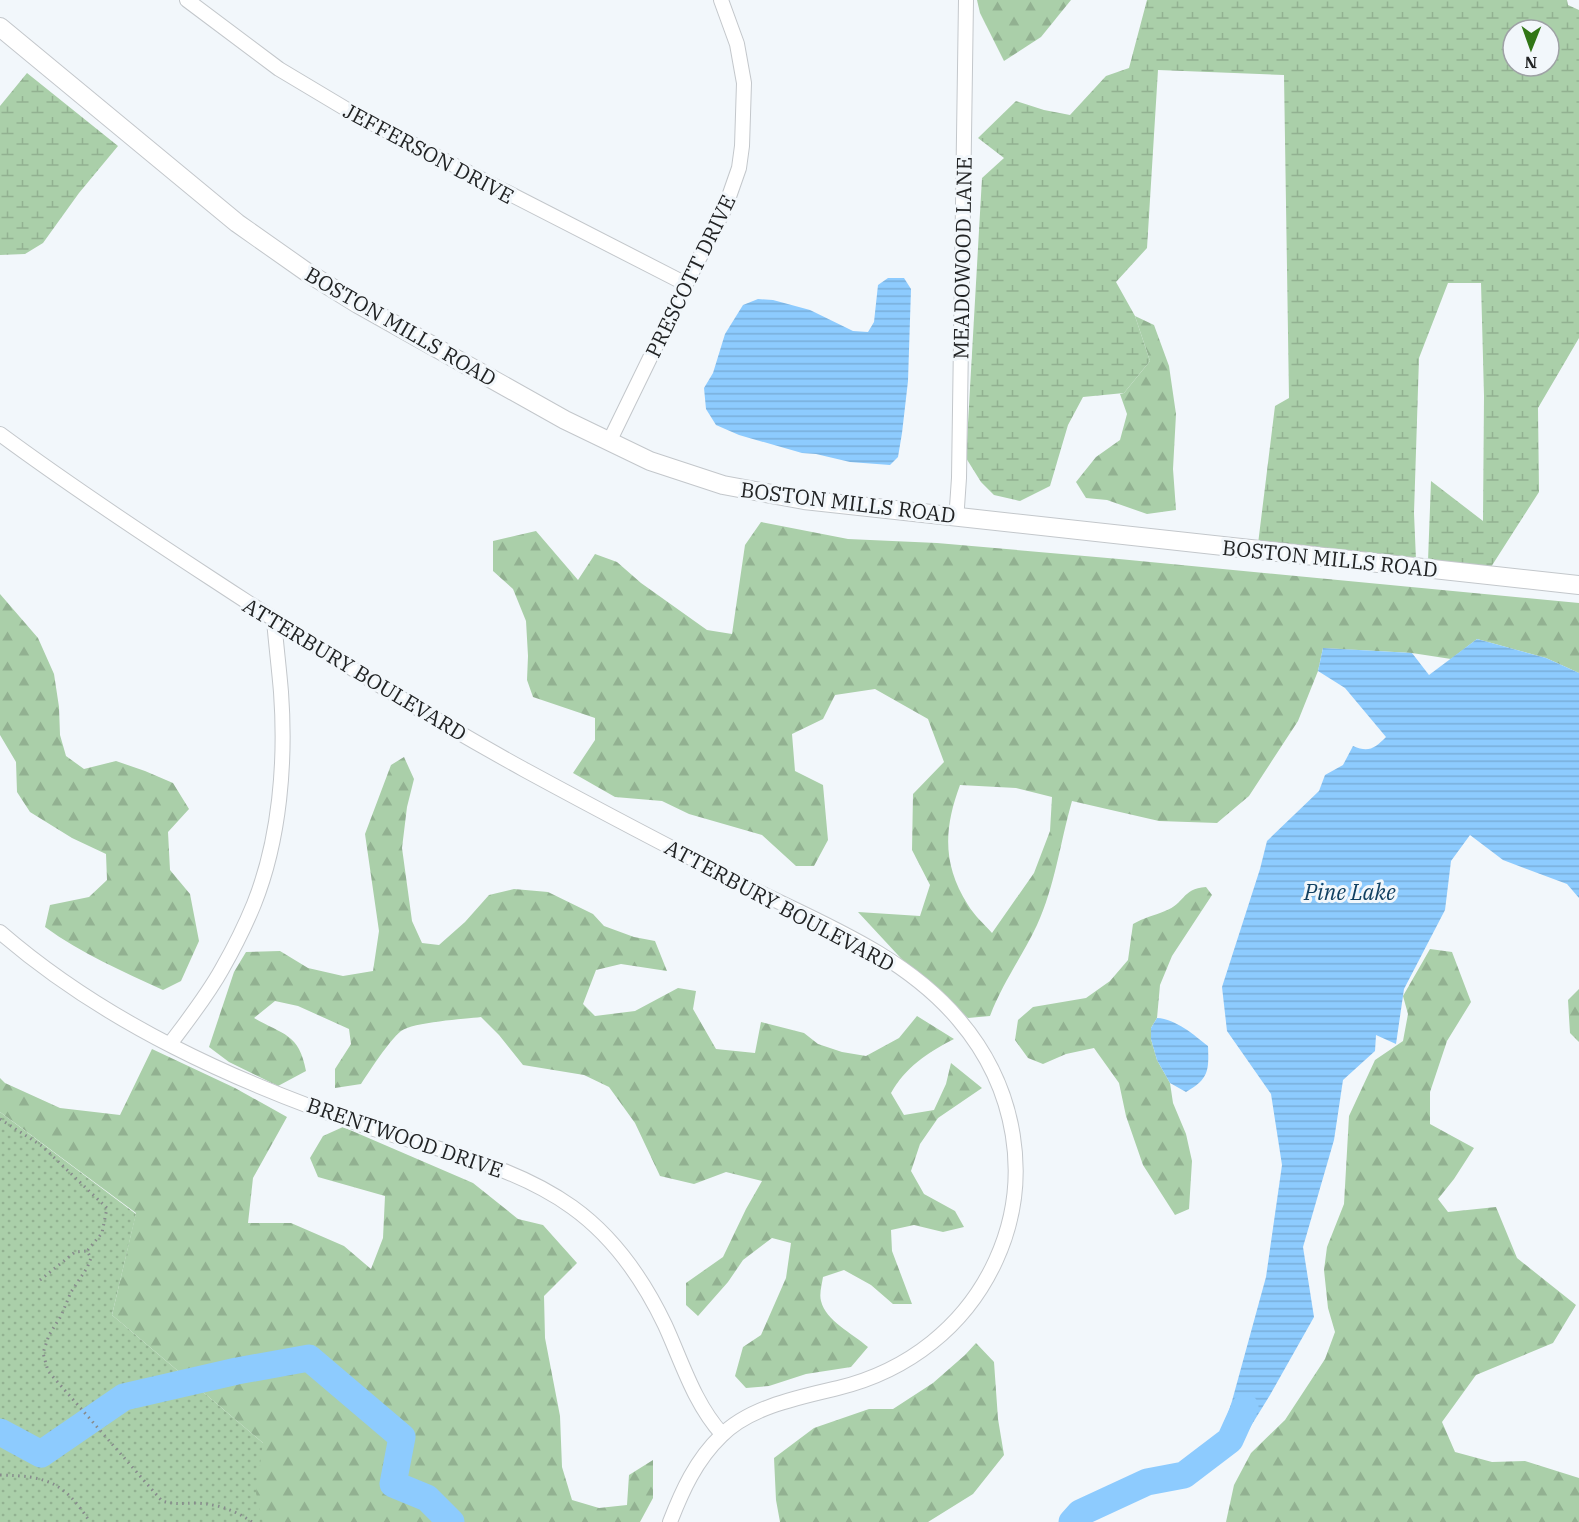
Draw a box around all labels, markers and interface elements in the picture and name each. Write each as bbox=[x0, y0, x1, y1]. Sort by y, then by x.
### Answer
north arrow bbox=[1501, 18, 1561, 78]
text: N bbox=[1524, 53, 1537, 73]
street label: JEFFERSON DRIVE bbox=[339, 96, 519, 210]
street label: MEADOWOOD LANE bbox=[946, 156, 978, 360]
street label: PRESCOTT DRIVE bbox=[638, 190, 742, 362]
street label: BOSTON MILLS ROAD bbox=[300, 260, 502, 392]
street label: BOSTON MILLS ROAD bbox=[739, 475, 957, 529]
street label: BOSTON MILLS ROAD bbox=[1221, 533, 1439, 583]
street label: ATTERBURY BOULEVARD bbox=[238, 591, 472, 747]
street label: ATTERBURY BOULEVARD bbox=[660, 832, 900, 978]
water label: Pine Lake bbox=[1303, 877, 1396, 906]
street label: BRENTWOOD DRIVE bbox=[303, 1090, 507, 1184]

